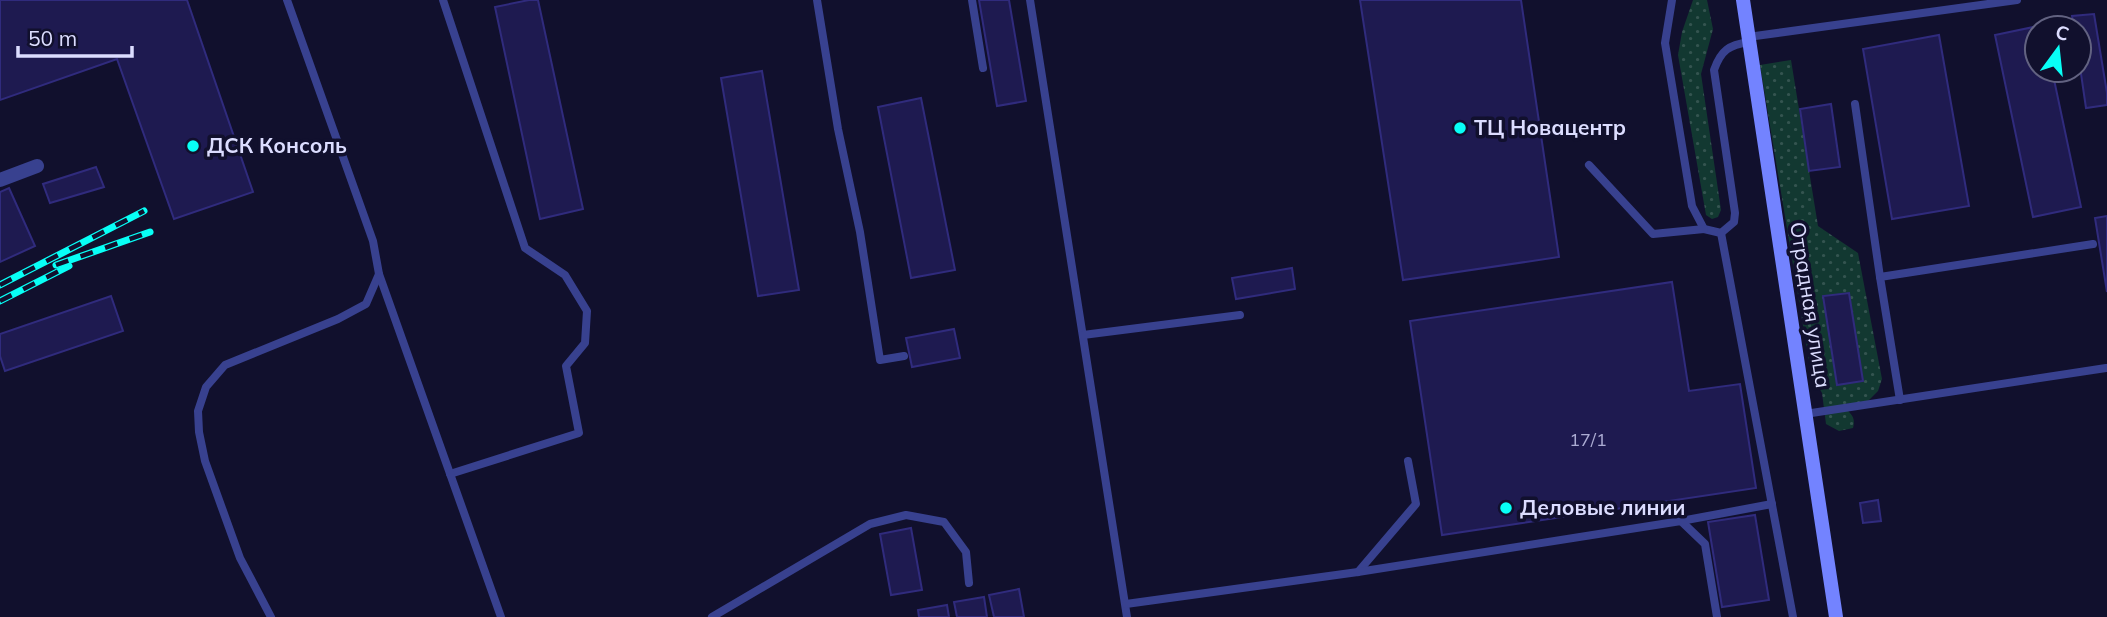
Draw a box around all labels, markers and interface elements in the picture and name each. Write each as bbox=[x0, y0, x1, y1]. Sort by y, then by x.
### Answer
scale bar bbox=[18, 14, 131, 58]
north arrow bbox=[2023, 14, 2093, 84]
text: С bbox=[2053, 19, 2072, 46]
text: 50 m bbox=[28, 25, 77, 51]
place label: ТЦ Новацентр bbox=[1474, 114, 1626, 140]
marker: ТЦ Новацентр bbox=[1452, 120, 1468, 136]
place label: ДСК Консоль bbox=[207, 132, 347, 158]
marker: ДСК Консоль bbox=[185, 138, 201, 154]
street label: Отрадная улица bbox=[1785, 220, 1837, 390]
house number: 17/1 bbox=[1569, 428, 1607, 451]
place label: Деловые линии bbox=[1520, 494, 1685, 520]
marker: Деловые линии bbox=[1498, 500, 1514, 516]

